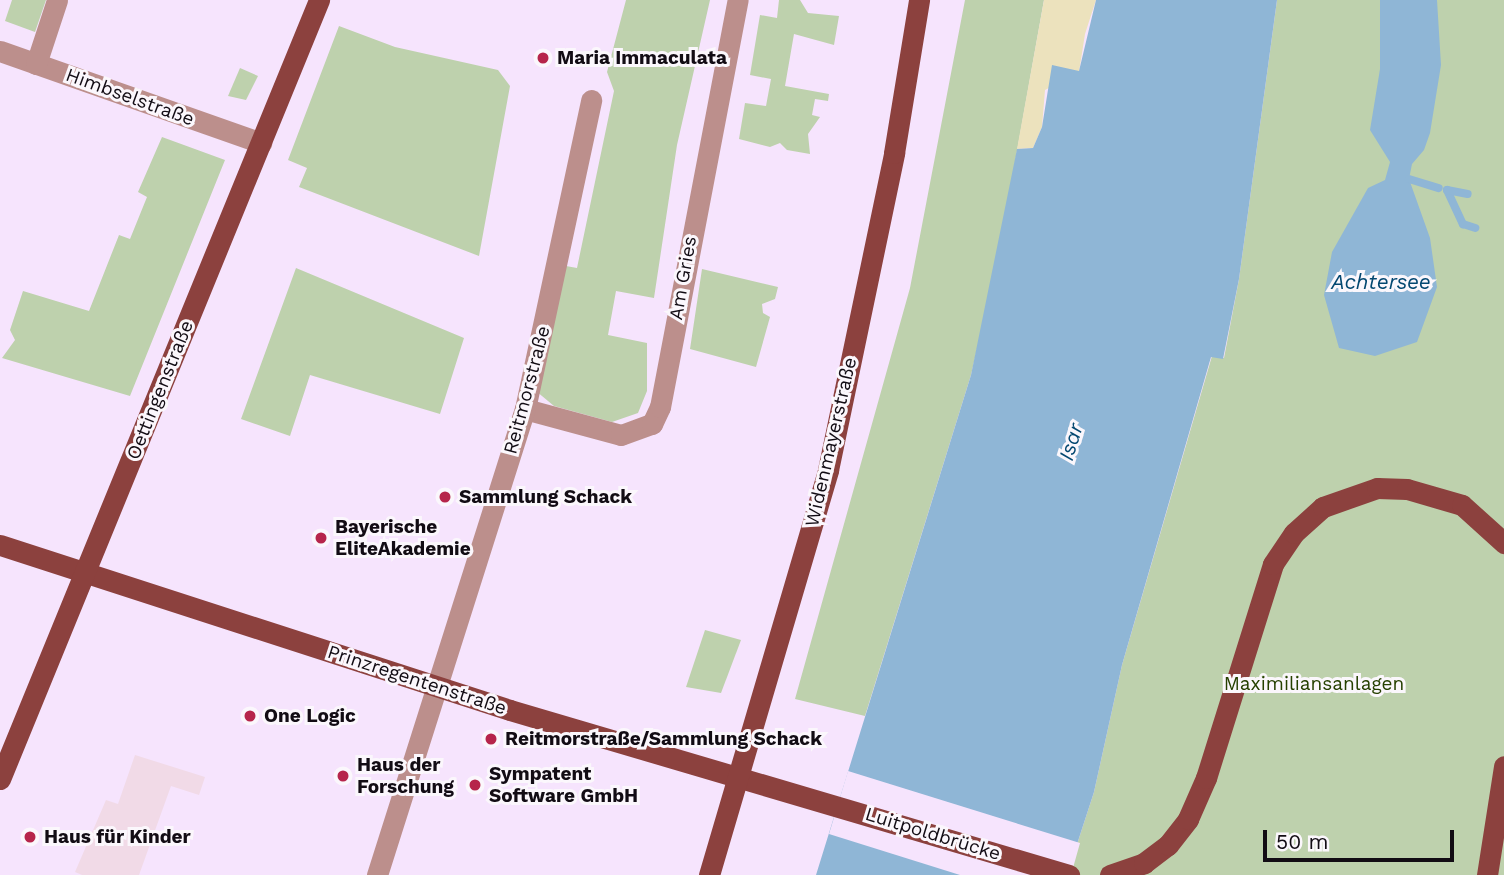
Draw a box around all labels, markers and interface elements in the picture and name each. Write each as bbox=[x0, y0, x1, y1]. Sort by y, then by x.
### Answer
place label: Maria Immaculata bbox=[557, 47, 727, 69]
marker: Maria Immaculata bbox=[535, 50, 551, 66]
street label: Himbselstraße bbox=[63, 63, 197, 131]
street label: Am Gries bbox=[664, 234, 702, 322]
water label: Achtersee bbox=[1331, 269, 1431, 295]
street label: Oettingenstraße bbox=[122, 317, 198, 463]
street label: Reitmorstraße bbox=[499, 323, 555, 457]
street label: Widenmayerstraße bbox=[800, 355, 862, 529]
water label: Isar bbox=[1053, 420, 1089, 464]
place label: Sammlung Schack bbox=[459, 486, 632, 508]
marker: Sammlung Schack bbox=[437, 489, 453, 505]
place label: Bayerische EliteAkademie bbox=[335, 516, 471, 560]
marker: Bayerische EliteAkademie bbox=[313, 530, 329, 546]
street label: Prinzregentenstraße bbox=[325, 640, 509, 720]
park label: Maximiliansanlagen bbox=[1224, 673, 1404, 695]
place label: One Logic bbox=[264, 705, 356, 727]
marker: One Logic bbox=[242, 708, 258, 724]
place label: Reitmorstraße/Sammlung Schack bbox=[505, 728, 822, 750]
marker: Reitmorstraße/Sammlung Schack bbox=[483, 731, 499, 747]
place label: Haus der Forschung bbox=[357, 754, 454, 798]
place label: Sympatent Software GmbH bbox=[489, 763, 638, 807]
marker: Haus der Forschung bbox=[335, 768, 351, 784]
marker: Sympatent Software GmbH bbox=[467, 777, 483, 793]
street label: Luitpoldbrücke bbox=[863, 803, 1003, 865]
scale bar bbox=[1266, 816, 1457, 860]
place label: Haus für Kinder bbox=[44, 826, 191, 848]
marker: Haus für Kinder bbox=[22, 829, 38, 845]
text: 50 m bbox=[1276, 829, 1328, 854]

